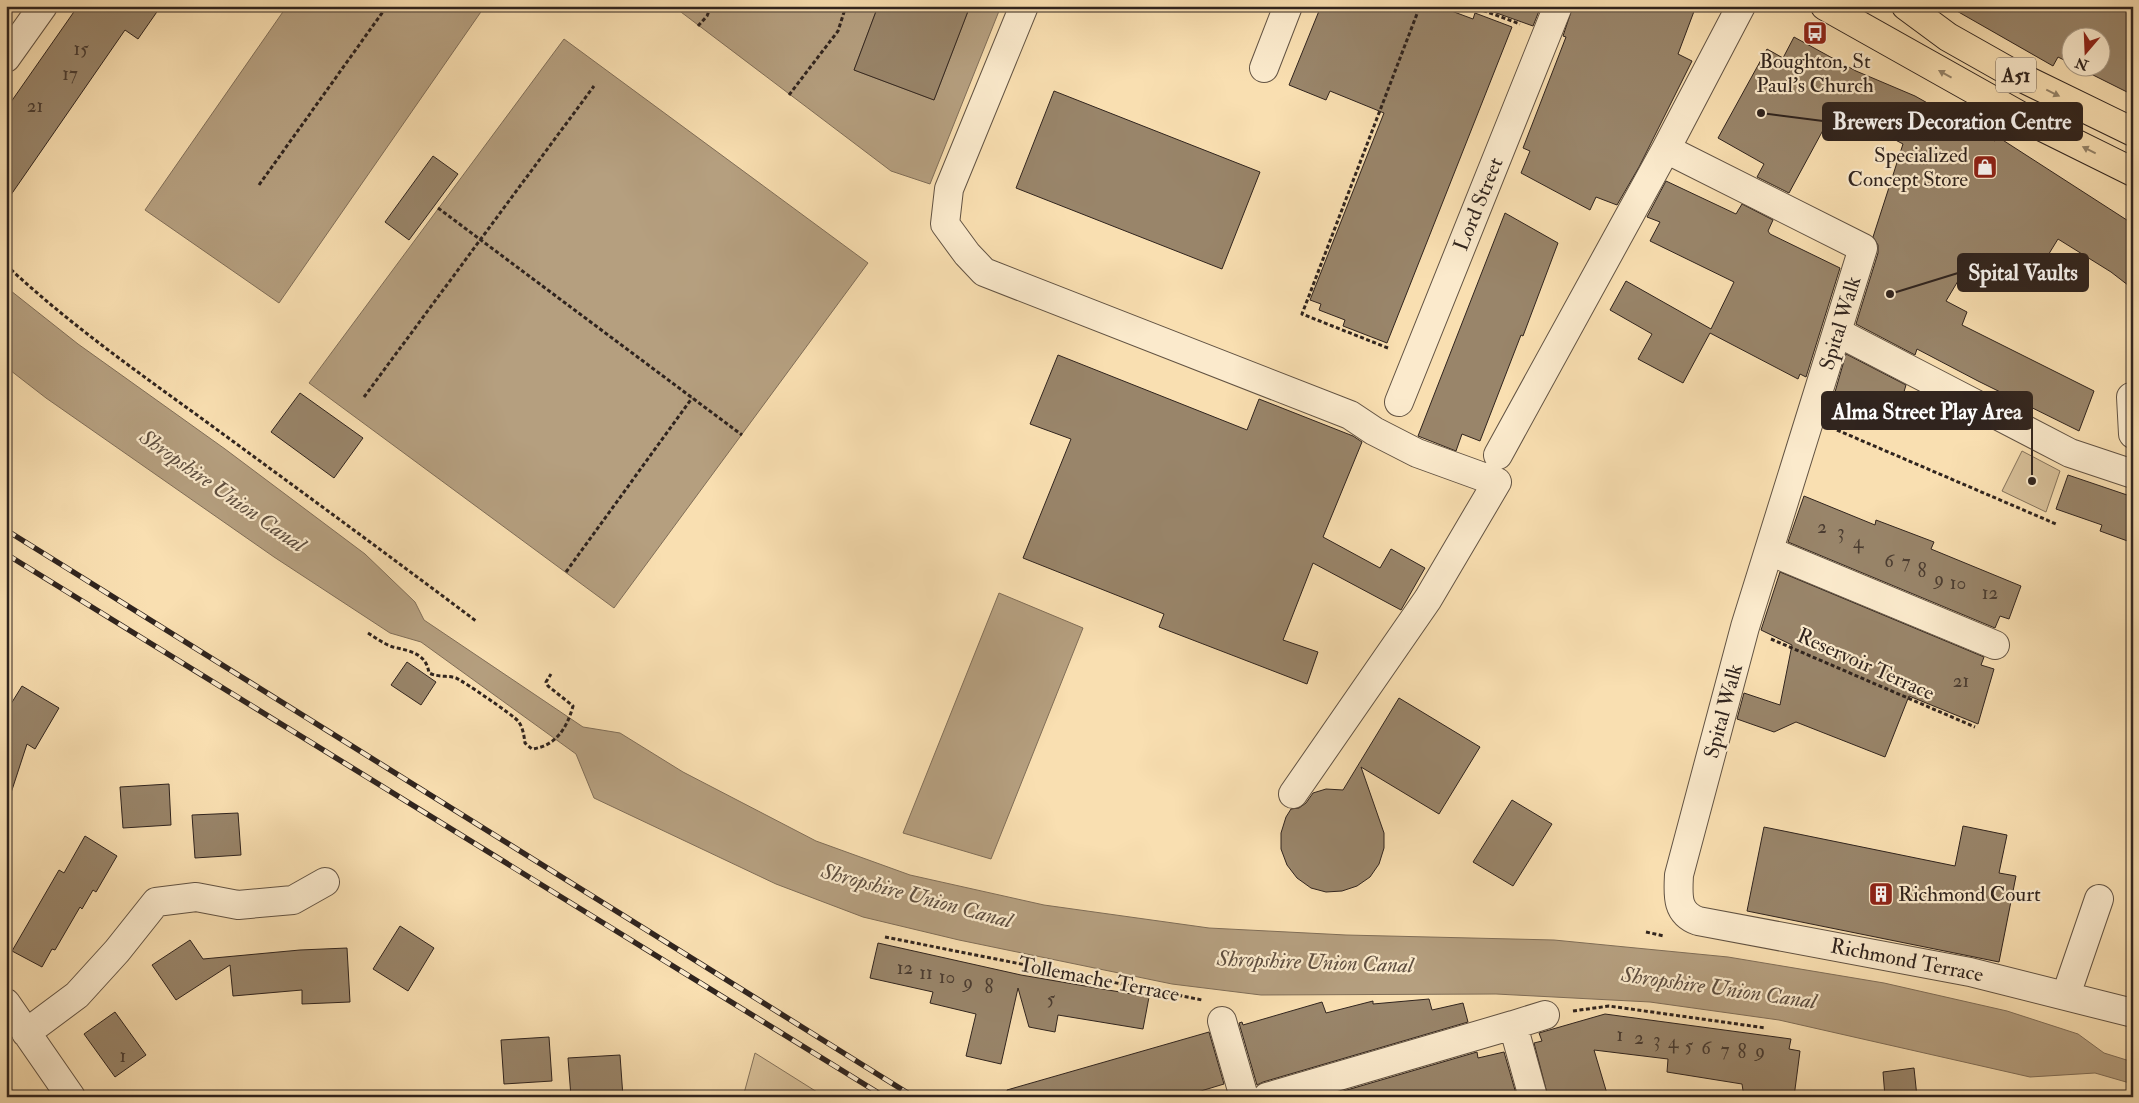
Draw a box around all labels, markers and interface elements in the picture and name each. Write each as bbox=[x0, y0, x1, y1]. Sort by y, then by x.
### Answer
bus stop icon: Boughton, St Paul's Church bbox=[1802, 20, 1828, 46]
north arrow bbox=[2062, 28, 2112, 78]
house number: 15 bbox=[73, 37, 89, 61]
place label: Boughton, St Paul's Church bbox=[1756, 48, 1874, 99]
text: N bbox=[2073, 54, 2092, 74]
road number: A51 bbox=[1996, 58, 2036, 92]
house number: 17 bbox=[62, 62, 78, 86]
one-way arrow bbox=[1938, 70, 1953, 78]
one-way arrow bbox=[2046, 89, 2060, 97]
house number: 21 bbox=[27, 94, 43, 118]
callout: Brewers Decoration Centre bbox=[1823, 103, 2082, 140]
text: Brewers Decoration Centre bbox=[1833, 108, 2072, 136]
place label: Specialized Concept Store bbox=[1848, 142, 1969, 193]
one-way arrow bbox=[2082, 146, 2096, 154]
street label: Lord Street bbox=[1447, 153, 1509, 255]
shop icon: Specialized Concept Store bbox=[1972, 154, 1998, 180]
callout: Spital Vaults bbox=[1958, 254, 2088, 291]
text: Spital Vaults bbox=[1968, 259, 2078, 288]
street label: Spital Walk bbox=[1813, 273, 1867, 373]
callout: Alma Street Play Area bbox=[1822, 392, 2032, 429]
text: Alma Street Play Area bbox=[1831, 398, 2023, 427]
water label: Shropshire Union Canal bbox=[133, 422, 312, 560]
house number: 2 bbox=[1817, 515, 1827, 539]
house number: 3 bbox=[1837, 520, 1845, 544]
house number: 4 bbox=[1853, 530, 1864, 554]
house number: 6 bbox=[1884, 549, 1895, 573]
house number: 7 bbox=[1902, 550, 1911, 574]
house number: 8 bbox=[1918, 559, 1927, 583]
house number: 9 bbox=[1932, 567, 1944, 591]
house number: 10 bbox=[1950, 571, 1966, 595]
house number: 12 bbox=[1982, 581, 1998, 605]
street label: Reservoir Terrace bbox=[1793, 622, 1939, 707]
street label: Spital Walk bbox=[1698, 661, 1749, 761]
house number: 21 bbox=[1953, 669, 1969, 693]
water label: Shropshire Union Canal bbox=[817, 857, 1017, 935]
building icon: Richmond Court bbox=[1868, 881, 1894, 907]
place label: Richmond Court bbox=[1898, 881, 2041, 908]
street label: Richmond Terrace bbox=[1828, 932, 1986, 989]
water label: Shropshire Union Canal bbox=[1215, 945, 1415, 979]
street label: Tollemache Terrace bbox=[1016, 951, 1182, 1008]
house number: 12 bbox=[897, 956, 913, 980]
water label: Shropshire Union Canal bbox=[1619, 960, 1820, 1016]
house number: 11 bbox=[919, 961, 933, 985]
house number: 10 bbox=[939, 965, 955, 989]
house number: 9 bbox=[961, 970, 973, 994]
house number: 8 bbox=[985, 975, 994, 999]
house number: 5 bbox=[1047, 987, 1056, 1011]
house number: 1 bbox=[1617, 1023, 1623, 1047]
house number: 2 bbox=[1634, 1026, 1644, 1050]
house number: 3 bbox=[1653, 1028, 1661, 1052]
house number: 4 bbox=[1668, 1030, 1679, 1054]
house number: 5 bbox=[1685, 1034, 1694, 1058]
house number: 6 bbox=[1701, 1036, 1712, 1060]
house number: 7 bbox=[1721, 1038, 1730, 1062]
house number: 9 bbox=[1753, 1039, 1765, 1063]
house number: 8 bbox=[1738, 1040, 1747, 1064]
house number: 1 bbox=[120, 1044, 126, 1068]

